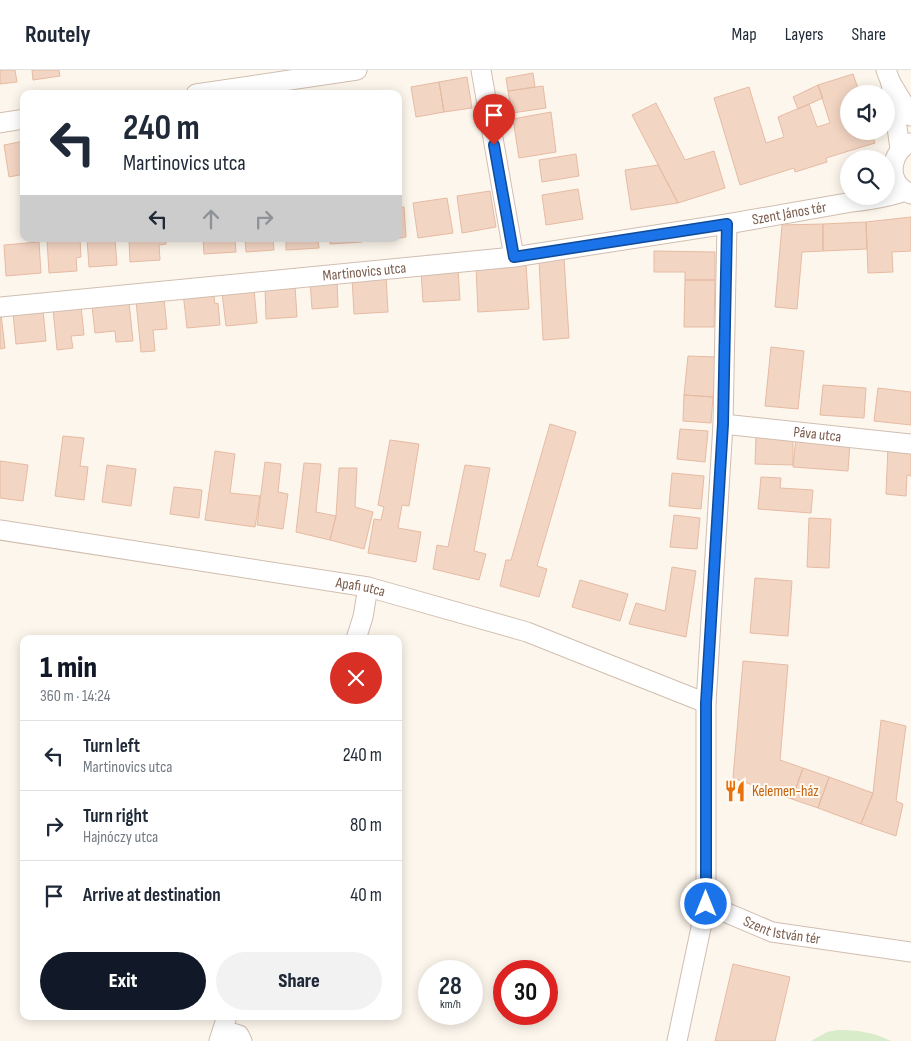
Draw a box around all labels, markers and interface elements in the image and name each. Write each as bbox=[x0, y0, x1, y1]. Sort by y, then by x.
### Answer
text: Routely bbox=[25, 20, 90, 49]
text: Map bbox=[732, 24, 757, 45]
text: Layers bbox=[785, 24, 824, 45]
text: Share bbox=[852, 24, 886, 45]
map controls bbox=[840, 85, 895, 205]
button: sound bbox=[840, 85, 895, 140]
pin bbox=[473, 94, 515, 145]
icon: arrive bbox=[480, 101, 508, 129]
text: 240 m bbox=[123, 107, 200, 150]
icon: left bbox=[40, 110, 105, 175]
text: Martinovics utca bbox=[123, 150, 246, 177]
button: search bbox=[840, 150, 895, 205]
street label: Szent János tér bbox=[750, 197, 828, 229]
icon: left bbox=[144, 205, 172, 233]
icon: ahead bbox=[197, 205, 225, 233]
icon: right bbox=[250, 205, 278, 233]
street label: Martinovics utca bbox=[322, 258, 407, 285]
street label: Páva utca bbox=[793, 422, 843, 446]
street label: Apafi utca bbox=[334, 573, 388, 601]
text: 1 min bbox=[40, 650, 97, 686]
button: close bbox=[330, 652, 382, 704]
text: 360 m · 14:24 bbox=[40, 687, 110, 706]
text: Turn left bbox=[83, 735, 140, 758]
icon: left bbox=[40, 742, 68, 770]
text: 240 m bbox=[343, 744, 382, 767]
text: Martinovics utca bbox=[83, 758, 172, 777]
restaurant icon: Kelemen-ház bbox=[722, 778, 748, 804]
place label: Kelemen-ház bbox=[752, 782, 819, 801]
text: Turn right bbox=[83, 805, 148, 828]
icon: right bbox=[40, 812, 68, 840]
text: 80 m bbox=[350, 814, 382, 837]
text: Hajnóczy utca bbox=[83, 828, 158, 847]
position arrow bbox=[679, 877, 731, 929]
icon: arrive bbox=[40, 882, 68, 910]
text: Arrive at destination bbox=[83, 884, 221, 907]
text: 40 m bbox=[350, 884, 382, 907]
street label: Szent István tér bbox=[740, 911, 822, 948]
button: Exit bbox=[40, 952, 206, 1010]
button: Share bbox=[216, 952, 382, 1010]
speed limit sign: 30 bbox=[493, 960, 558, 1025]
text: 28 bbox=[439, 971, 462, 1002]
text: km/h bbox=[440, 997, 461, 1012]

